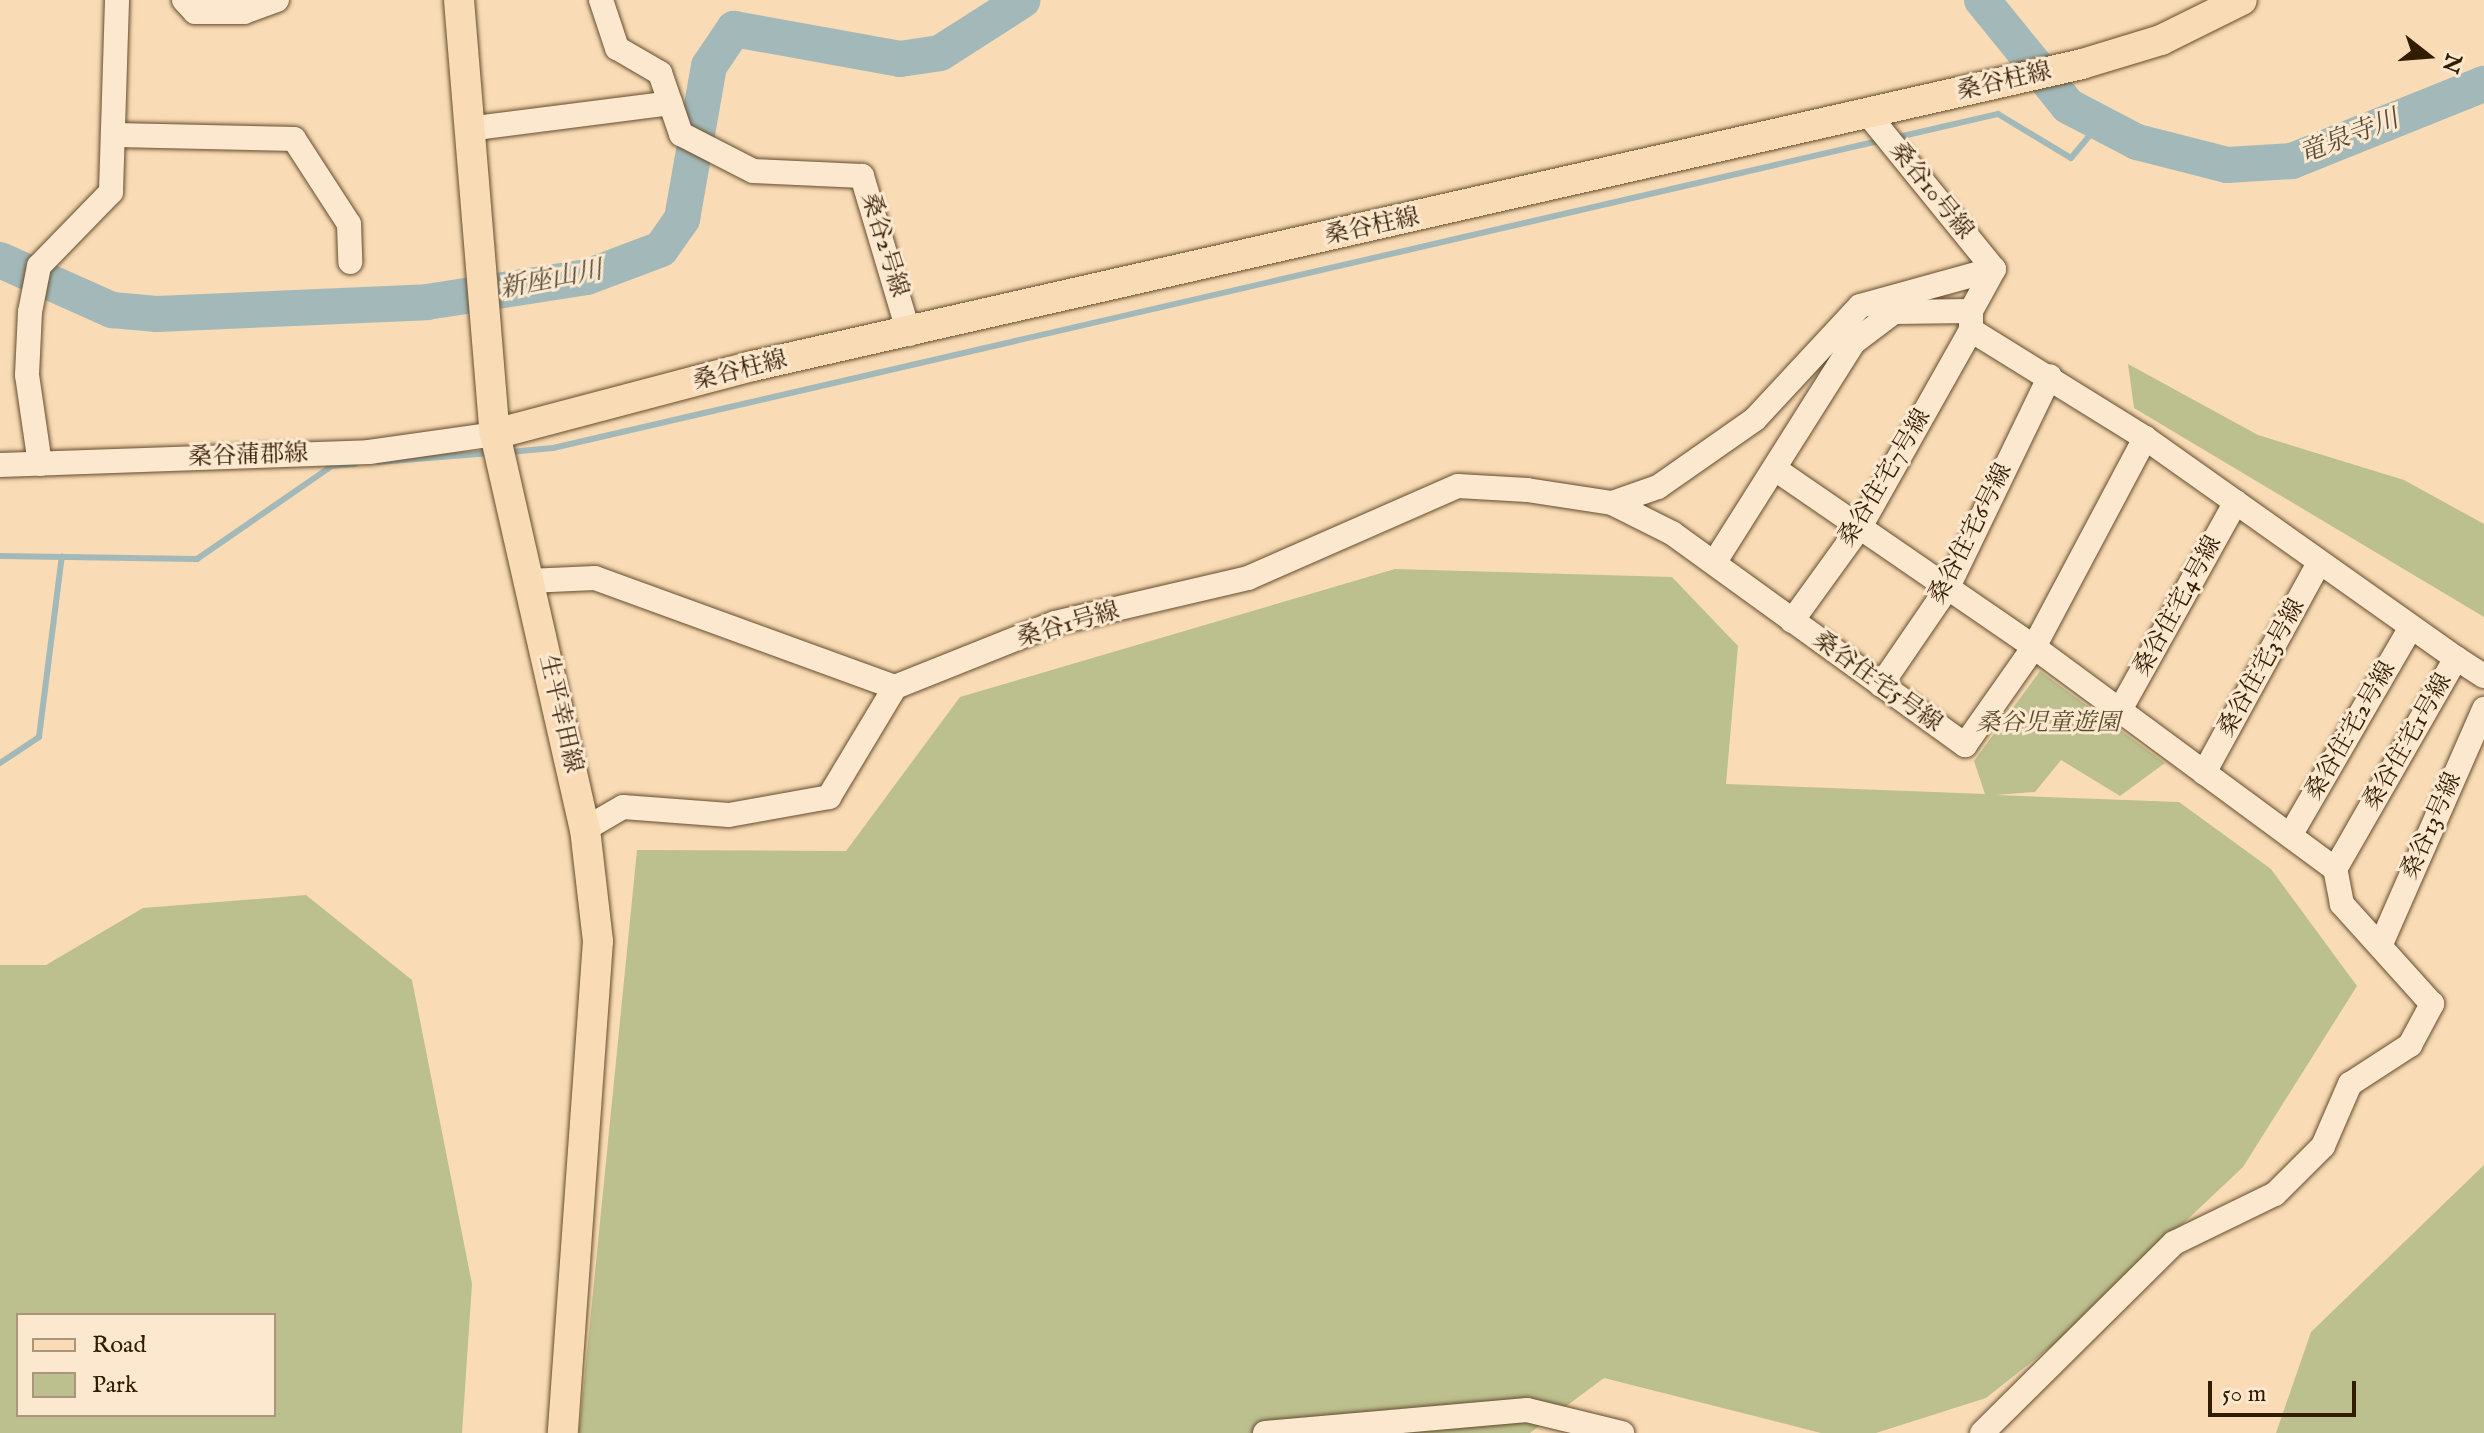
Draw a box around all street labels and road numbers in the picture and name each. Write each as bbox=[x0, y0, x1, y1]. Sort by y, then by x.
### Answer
street label: 桑谷柱線 bbox=[1954, 57, 2054, 107]
street label: 桑谷10号線 bbox=[1883, 137, 1979, 245]
street label: 桑谷2号線 bbox=[855, 190, 913, 300]
street label: 桑谷柱線 bbox=[1322, 203, 1422, 251]
street label: 桑谷柱線 bbox=[690, 345, 790, 397]
street label: 桑谷住宅7号線 bbox=[1833, 404, 1937, 552]
street label: 桑谷蒲郡線 bbox=[188, 440, 308, 472]
street label: 桑谷住宅6号線 bbox=[1923, 459, 2019, 609]
street label: 桑谷住宅4号線 bbox=[2128, 531, 2228, 681]
street label: 桑谷住宅3号線 bbox=[2212, 594, 2312, 742]
street label: 桑谷1号線 bbox=[1014, 597, 1122, 653]
street label: 桑谷住宅5号線 bbox=[1807, 625, 1947, 739]
street label: 生平幸田線 bbox=[532, 652, 588, 776]
street label: 桑谷住宅2号線 bbox=[2300, 657, 2402, 805]
street label: 桑谷住宅1号線 bbox=[2357, 669, 2459, 815]
street label: 桑谷13号線 bbox=[2396, 768, 2468, 884]

